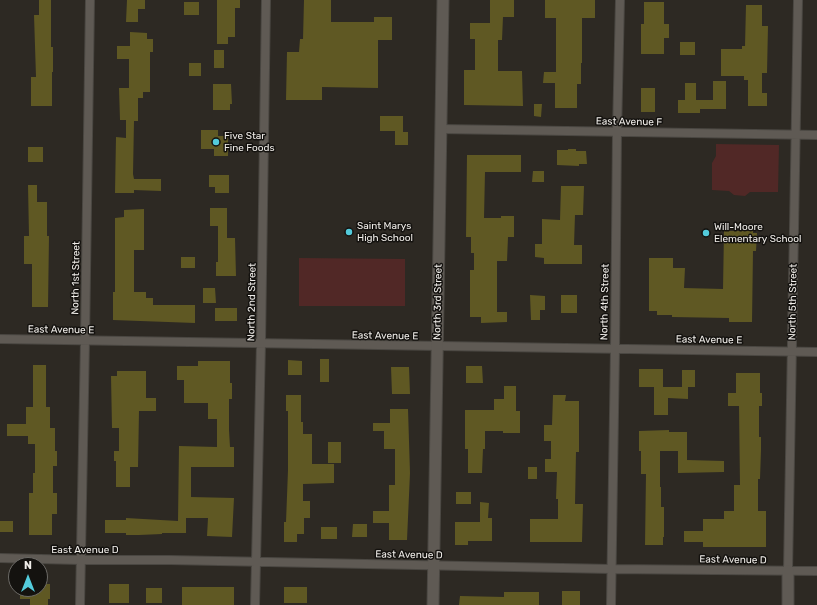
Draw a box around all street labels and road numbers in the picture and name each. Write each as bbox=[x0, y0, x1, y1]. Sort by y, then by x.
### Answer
street label: East Avenue F bbox=[596, 115, 662, 129]
street label: North 1st Street bbox=[69, 241, 83, 315]
street label: North 2nd Street bbox=[245, 263, 259, 341]
street label: North 3rd Street bbox=[431, 264, 445, 340]
street label: North 4th Street bbox=[598, 264, 612, 340]
street label: North 5th Street bbox=[786, 264, 800, 340]
street label: East Avenue E bbox=[28, 323, 94, 337]
street label: East Avenue E bbox=[352, 329, 418, 343]
street label: East Avenue E bbox=[676, 333, 742, 347]
street label: East Avenue D bbox=[51, 544, 119, 556]
street label: East Avenue D bbox=[375, 548, 443, 562]
street label: East Avenue D bbox=[699, 553, 767, 567]

